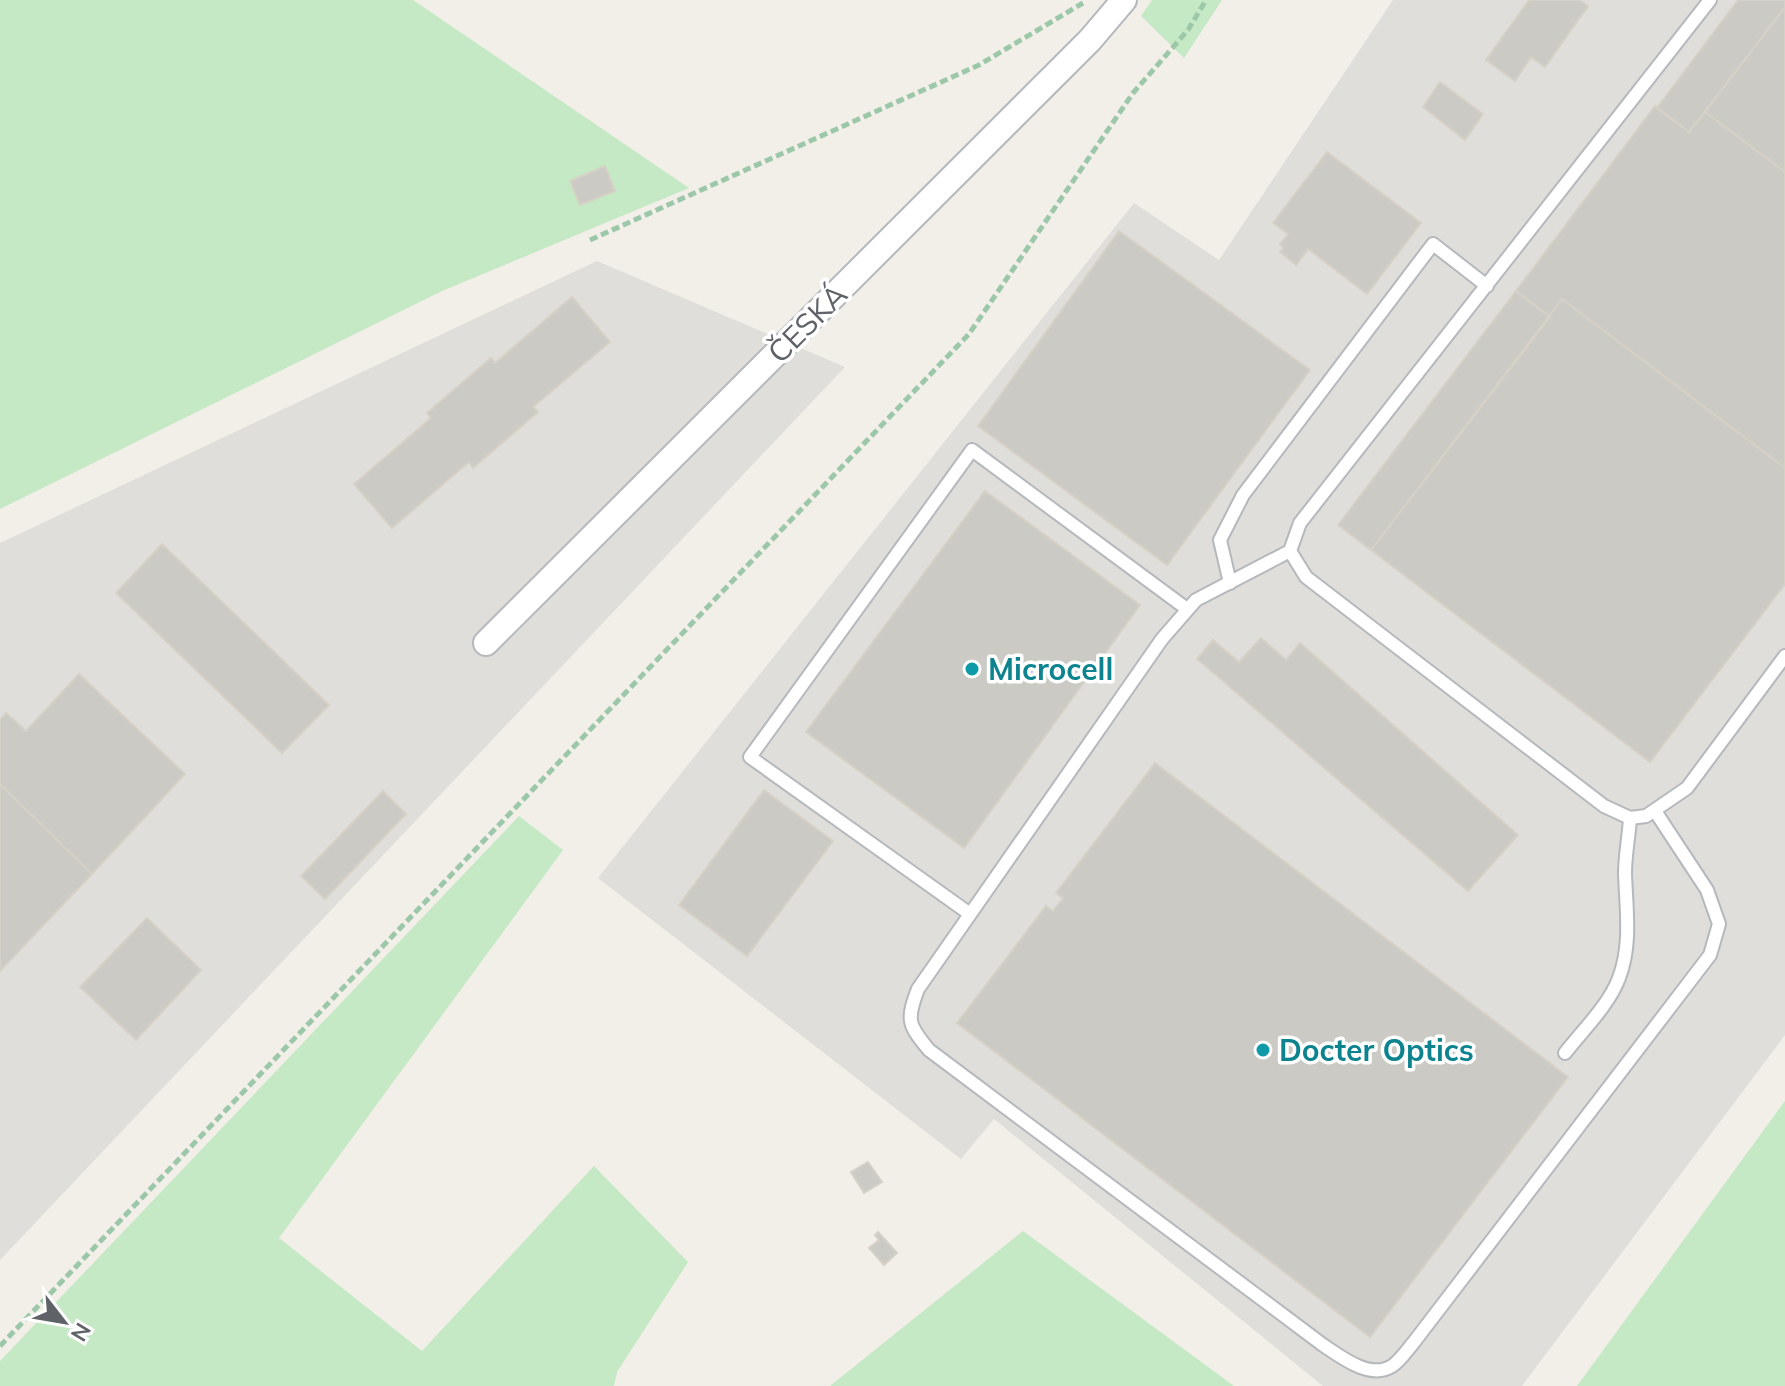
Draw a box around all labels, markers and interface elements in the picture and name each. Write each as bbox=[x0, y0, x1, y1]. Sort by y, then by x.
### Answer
street label: ČESKÁ bbox=[759, 275, 855, 371]
place label: Microcell bbox=[988, 650, 1113, 688]
marker: Microcell bbox=[963, 660, 981, 678]
place label: Docter Optics bbox=[1279, 1031, 1474, 1069]
marker: Docter Optics bbox=[1254, 1041, 1272, 1059]
north arrow bbox=[24, 1282, 104, 1362]
text: N bbox=[65, 1318, 97, 1347]

